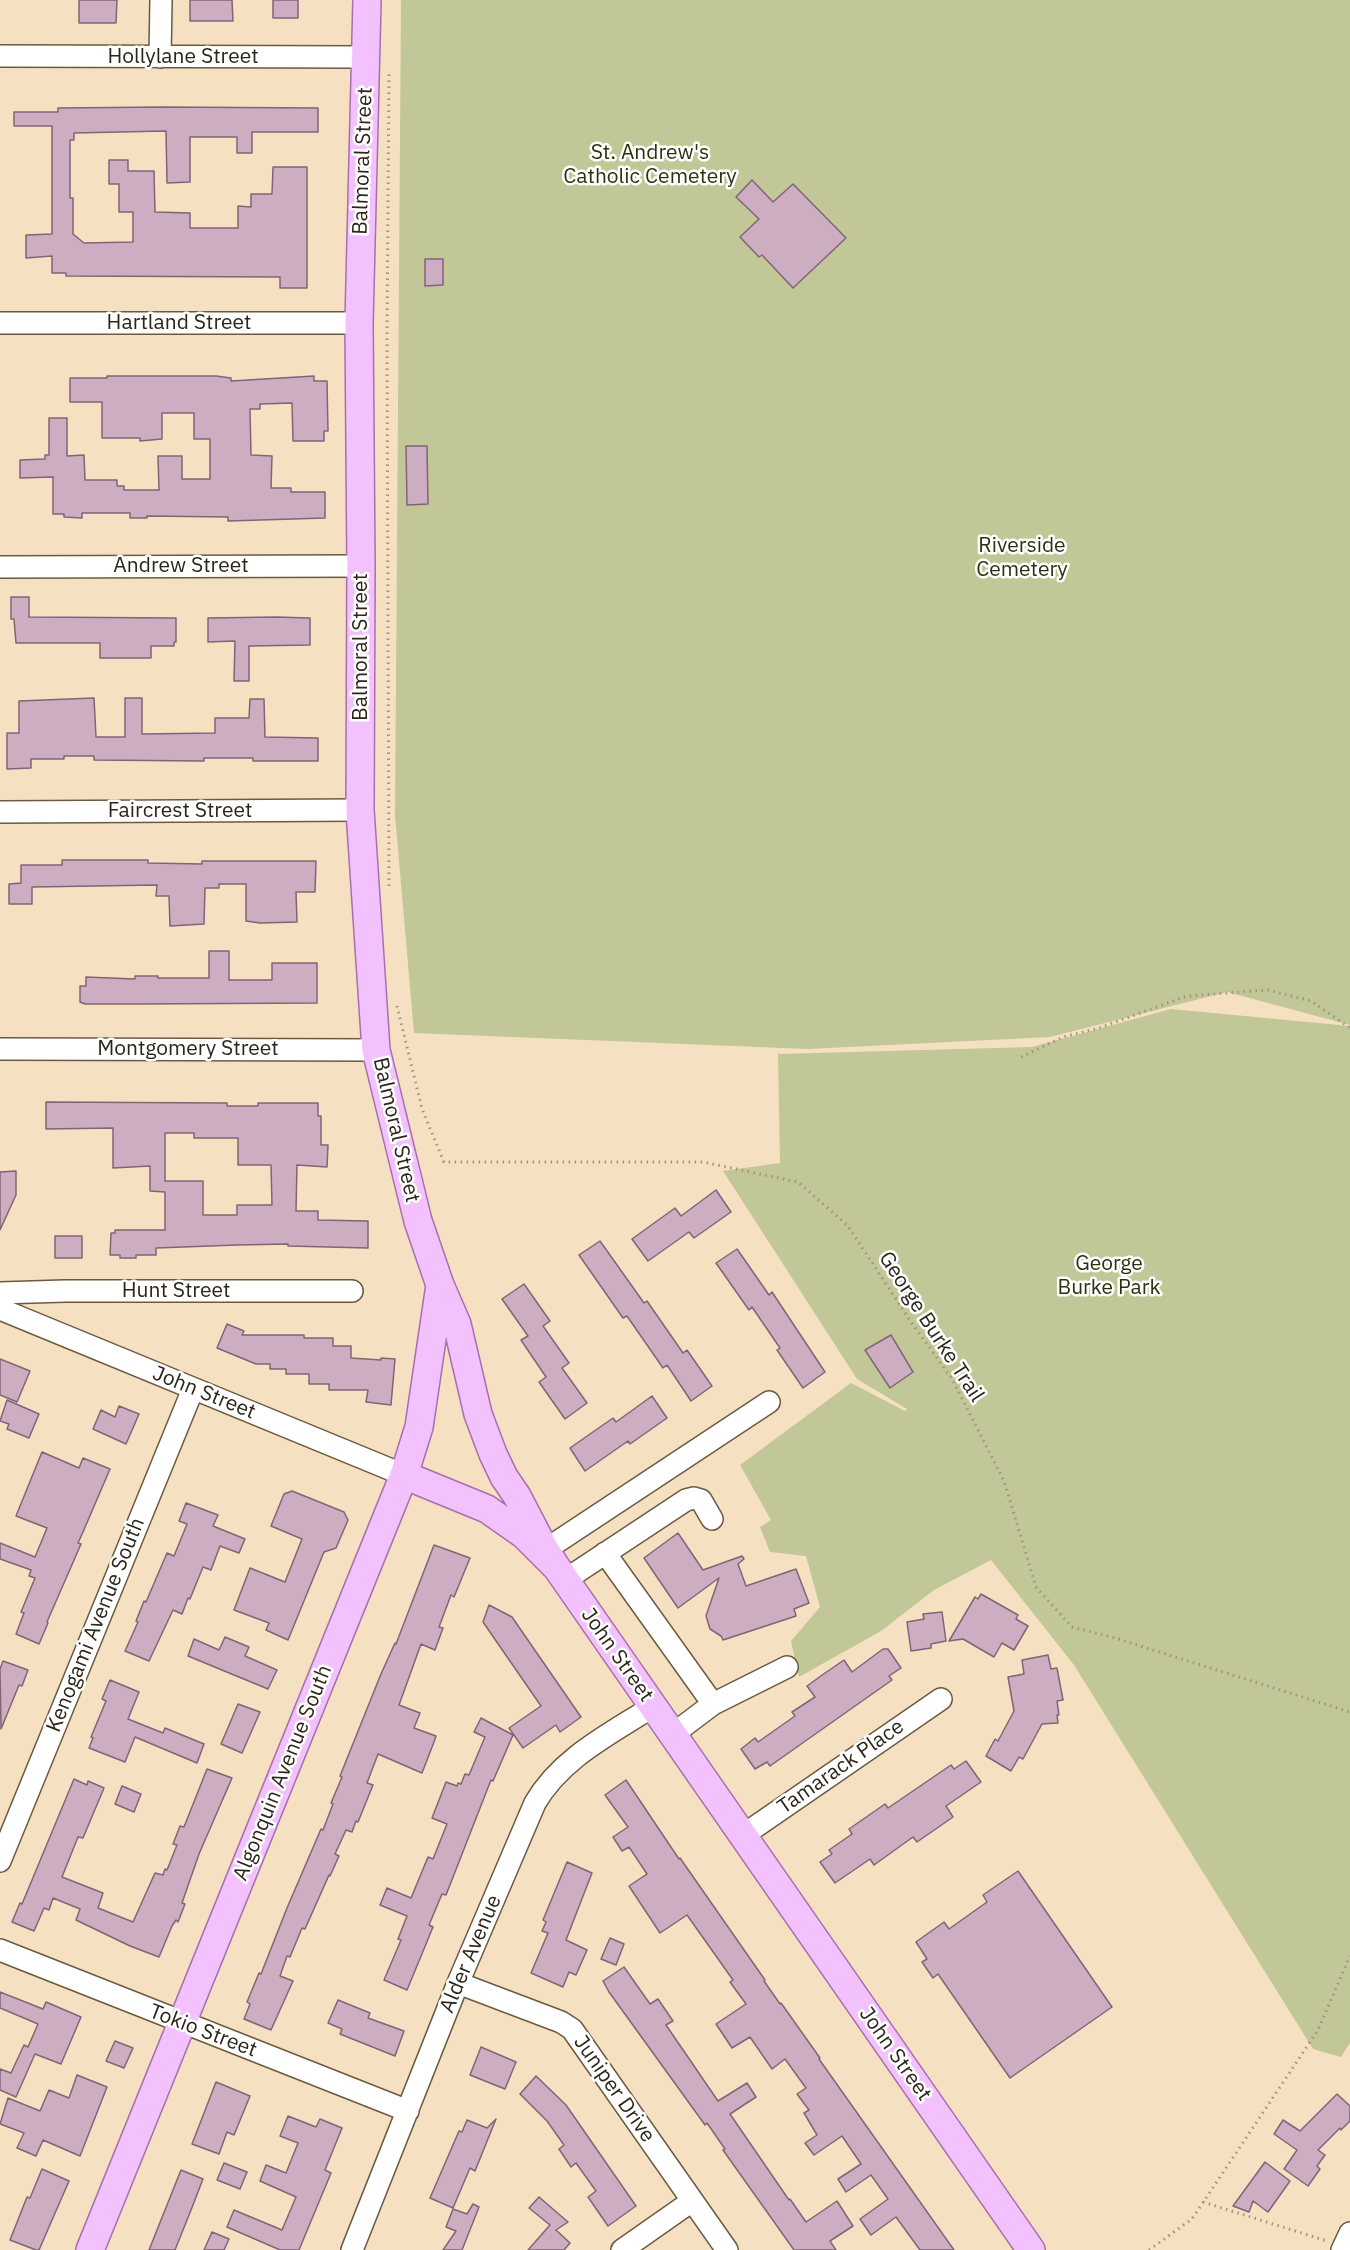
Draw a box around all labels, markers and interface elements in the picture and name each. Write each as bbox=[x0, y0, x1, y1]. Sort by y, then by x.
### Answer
street label: Hollylane Street bbox=[107, 44, 259, 70]
street label: Balmoral Street bbox=[348, 87, 378, 235]
park label: St. Andrew's Catholic Cemetery bbox=[563, 140, 737, 190]
street label: Hartland Street bbox=[107, 310, 251, 336]
park label: Riverside Cemetery bbox=[976, 533, 1068, 583]
street label: Andrew Street bbox=[113, 553, 249, 579]
street label: Balmoral Street bbox=[348, 573, 374, 721]
street label: Faircrest Street bbox=[108, 798, 252, 824]
street label: Montgomery Street bbox=[97, 1036, 279, 1062]
street label: Balmoral Street bbox=[367, 1055, 425, 1205]
street label: George Burke Trail bbox=[873, 1247, 989, 1407]
park label: George Burke Park bbox=[1057, 1251, 1161, 1301]
street label: Hunt Street bbox=[122, 1278, 230, 1304]
street label: John Street bbox=[149, 1361, 259, 1425]
street label: Kenogami Avenue South bbox=[41, 1514, 151, 1736]
street label: John Street bbox=[575, 1603, 659, 1707]
street label: Algonquin Avenue South bbox=[228, 1662, 338, 1884]
street label: Tamarack Place bbox=[773, 1714, 909, 1820]
street label: Alder Avenue bbox=[435, 1891, 507, 2017]
street label: Tokio Street bbox=[146, 1999, 260, 2063]
street label: John Street bbox=[853, 2002, 937, 2106]
street label: Juniper Drive bbox=[568, 2031, 660, 2147]

